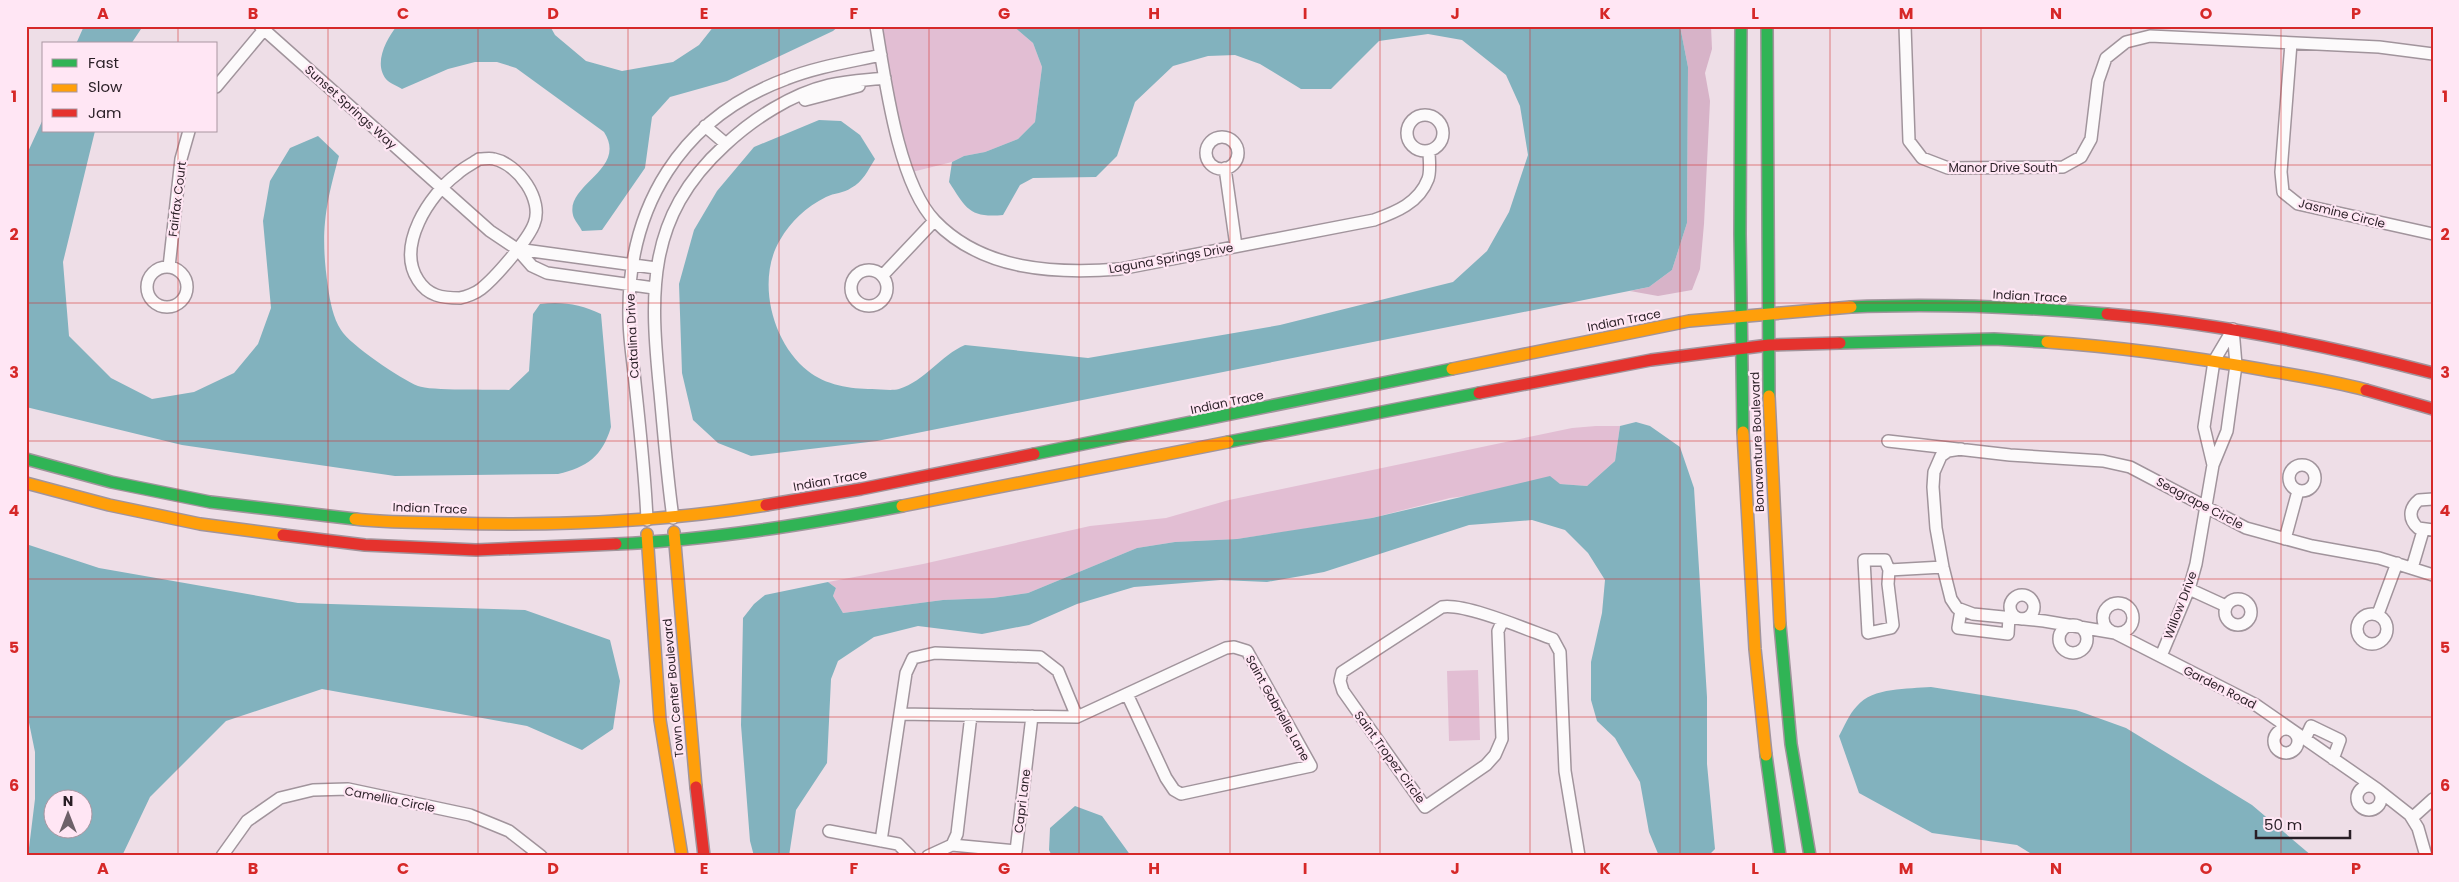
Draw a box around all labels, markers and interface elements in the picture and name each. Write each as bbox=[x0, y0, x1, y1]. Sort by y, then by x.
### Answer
text: A bbox=[97, 2, 109, 25]
text: B bbox=[248, 2, 258, 25]
text: C bbox=[397, 2, 409, 25]
text: D bbox=[547, 2, 559, 25]
text: E bbox=[700, 2, 708, 25]
text: F bbox=[850, 2, 859, 25]
text: G bbox=[998, 2, 1010, 25]
text: H bbox=[1148, 2, 1160, 25]
text: I bbox=[1303, 2, 1307, 25]
text: J bbox=[1450, 2, 1460, 25]
text: K bbox=[1599, 2, 1611, 25]
text: L bbox=[1751, 2, 1759, 25]
text: M bbox=[1899, 2, 1913, 25]
text: N bbox=[2050, 2, 2062, 25]
text: O bbox=[2200, 2, 2213, 25]
text: P bbox=[2351, 2, 2361, 25]
legend bbox=[42, 42, 218, 132]
text: Fast bbox=[88, 52, 119, 73]
street label: Sunset Springs Way bbox=[301, 61, 401, 153]
text: Slow bbox=[88, 76, 123, 97]
text: 1 bbox=[11, 85, 17, 108]
text: 1 bbox=[2442, 85, 2448, 108]
text: Jam bbox=[88, 102, 122, 123]
street label: Manor Drive South bbox=[1948, 159, 2058, 176]
street label: Fairfax Court bbox=[164, 160, 190, 238]
street label: Jasmine Circle bbox=[2297, 194, 2387, 232]
text: 2 bbox=[9, 223, 19, 246]
text: 2 bbox=[2440, 223, 2450, 246]
street label: Laguna Springs Drive bbox=[1107, 239, 1235, 277]
street label: Indian Trace bbox=[1992, 286, 2068, 306]
street label: Catalina Drive bbox=[621, 293, 643, 379]
street label: Indian Trace bbox=[1586, 305, 1662, 335]
text: 3 bbox=[9, 361, 19, 384]
text: 3 bbox=[2440, 361, 2450, 384]
street label: Bonaventure Boulevard bbox=[1746, 372, 1768, 512]
street label: Indian Trace bbox=[1189, 386, 1265, 418]
street label: Indian Trace bbox=[792, 465, 868, 495]
street label: Seagrape Circle bbox=[2153, 473, 2247, 533]
street label: Indian Trace bbox=[392, 498, 468, 518]
text: 4 bbox=[9, 499, 20, 522]
text: 4 bbox=[2440, 499, 2451, 522]
street label: Willow Drive bbox=[2159, 569, 2201, 641]
street label: Town Center Boulevard bbox=[658, 618, 688, 758]
text: 5 bbox=[9, 636, 19, 659]
text: 5 bbox=[2440, 636, 2450, 659]
street label: Saint Gabrielle Lane bbox=[1242, 652, 1314, 764]
street label: Garden Road bbox=[2181, 661, 2259, 713]
street label: Saint Tropez Circle bbox=[1351, 707, 1429, 807]
street label: Capri Lane bbox=[1010, 768, 1034, 834]
text: 6 bbox=[9, 774, 19, 797]
text: 6 bbox=[2440, 774, 2450, 797]
street label: Camellia Circle bbox=[343, 782, 437, 816]
north arrow bbox=[42, 790, 92, 840]
text: N bbox=[63, 791, 73, 811]
scale bar bbox=[2256, 807, 2350, 839]
text: 50 m bbox=[2264, 814, 2302, 835]
text: A bbox=[97, 857, 109, 880]
text: B bbox=[248, 857, 258, 880]
text: C bbox=[397, 857, 409, 880]
text: D bbox=[547, 857, 559, 880]
text: E bbox=[700, 857, 708, 880]
text: F bbox=[850, 857, 859, 880]
text: G bbox=[998, 857, 1010, 880]
text: H bbox=[1148, 857, 1160, 880]
text: I bbox=[1303, 857, 1307, 880]
text: J bbox=[1450, 857, 1460, 880]
text: K bbox=[1599, 857, 1611, 880]
text: L bbox=[1751, 857, 1759, 880]
text: M bbox=[1899, 857, 1913, 880]
text: N bbox=[2050, 857, 2062, 880]
text: O bbox=[2200, 857, 2213, 880]
text: P bbox=[2351, 857, 2361, 880]

